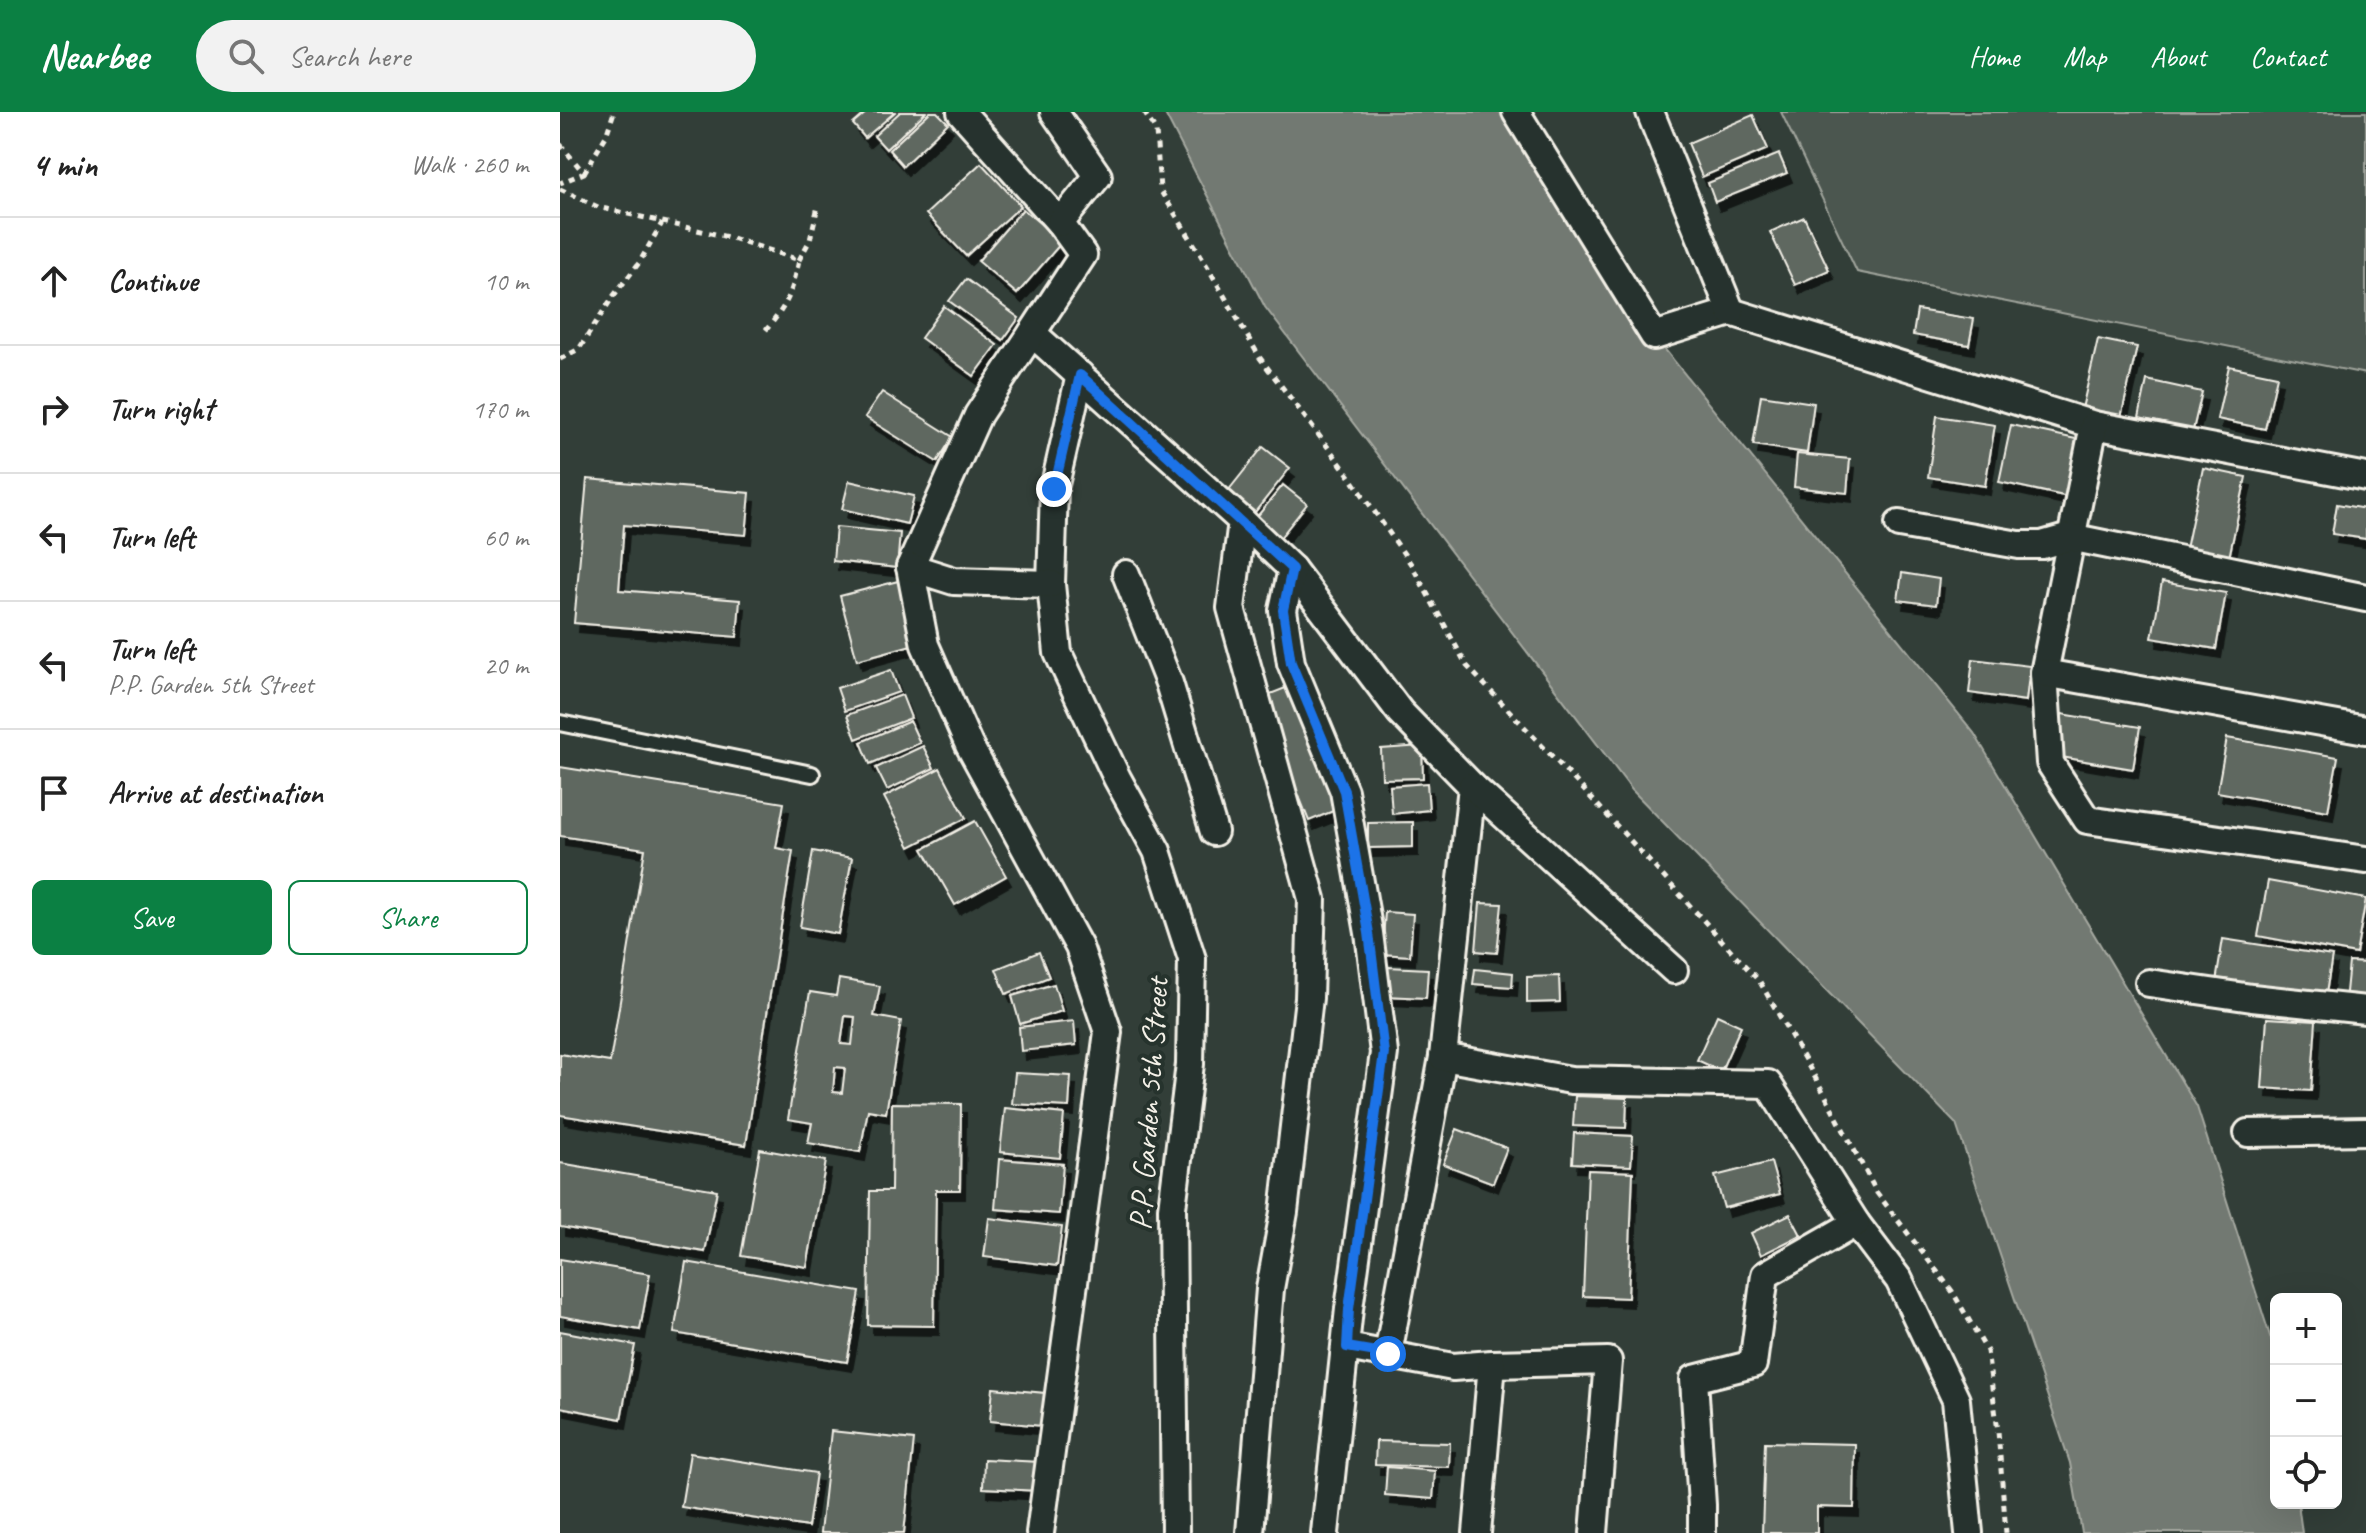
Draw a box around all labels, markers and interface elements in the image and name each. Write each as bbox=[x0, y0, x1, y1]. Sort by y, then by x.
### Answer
search box bbox=[196, 20, 756, 92]
text: Nearbee bbox=[40, 33, 148, 80]
icon: search bbox=[224, 34, 268, 78]
text: Search here bbox=[288, 37, 410, 75]
text: Home bbox=[1969, 39, 2019, 74]
text: Map bbox=[2063, 39, 2106, 74]
text: About bbox=[2150, 39, 2206, 74]
text: Contact bbox=[2250, 39, 2326, 74]
text: 4 min bbox=[32, 143, 97, 186]
text: Walk · 260 m bbox=[411, 148, 528, 181]
icon: ahead bbox=[32, 259, 76, 303]
text: Continue bbox=[108, 262, 198, 300]
text: 10 m bbox=[484, 265, 528, 298]
icon: right bbox=[32, 387, 76, 431]
text: Turn right bbox=[108, 390, 213, 428]
text: 170 m bbox=[472, 393, 528, 426]
route end bbox=[1036, 471, 1072, 507]
icon: left bbox=[32, 515, 76, 559]
text: Turn left bbox=[108, 518, 195, 556]
text: 60 m bbox=[484, 521, 528, 554]
text: Turn left bbox=[108, 630, 195, 668]
icon: left bbox=[32, 643, 76, 687]
text: 20 m bbox=[484, 649, 528, 682]
text: P.P. Garden 5th Street bbox=[108, 668, 313, 701]
icon: arrive bbox=[32, 771, 76, 815]
text: Arrive at destination bbox=[108, 774, 323, 812]
button: Save bbox=[32, 880, 272, 955]
button: Share bbox=[288, 880, 528, 955]
street label: P.P. Garden 5th Street bbox=[1119, 973, 1178, 1231]
map controls bbox=[2270, 1293, 2342, 1509]
button: + bbox=[2270, 1293, 2342, 1365]
route start bbox=[1370, 1336, 1406, 1372]
button: − bbox=[2270, 1365, 2342, 1437]
button: locate bbox=[2270, 1437, 2342, 1509]

